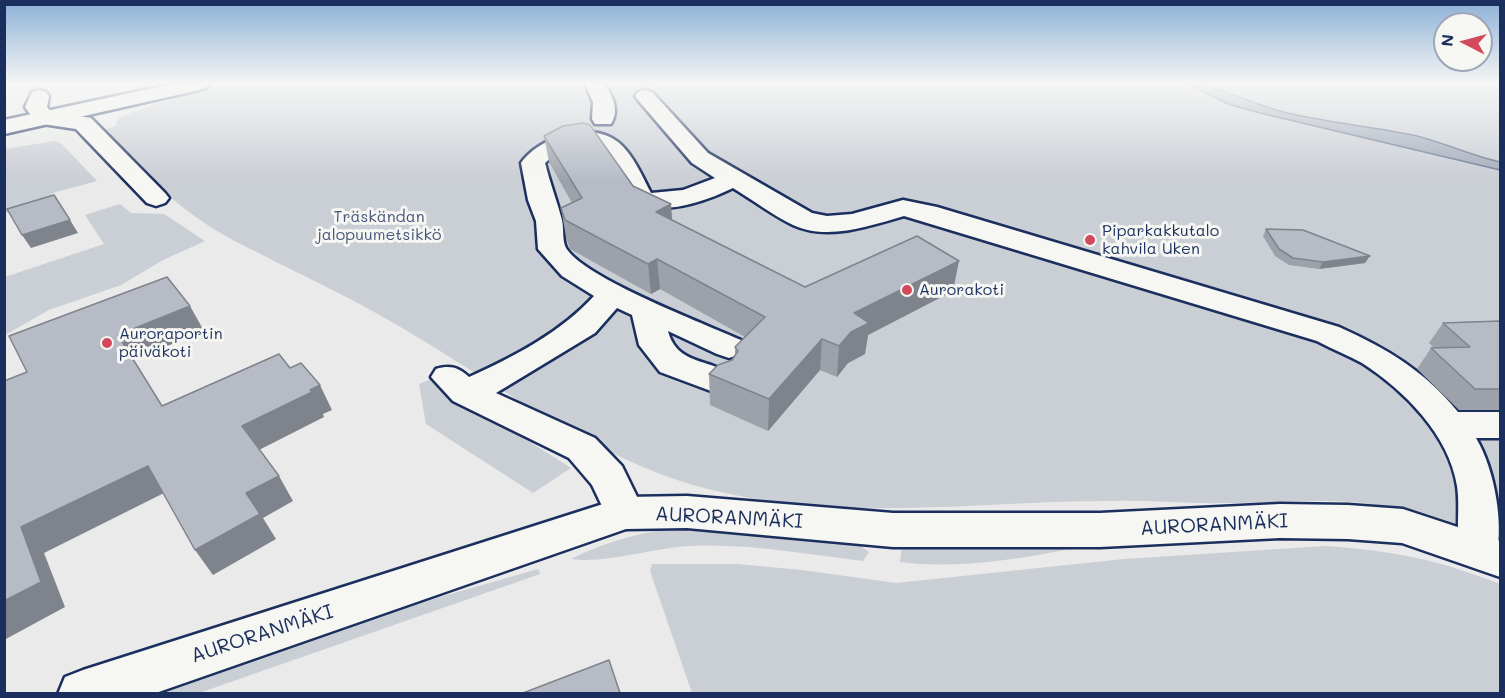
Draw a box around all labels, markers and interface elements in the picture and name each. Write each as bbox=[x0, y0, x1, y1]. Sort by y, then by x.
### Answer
north arrow bbox=[1433, 12, 1493, 72]
text: N bbox=[1436, 33, 1458, 47]
park label: Träskändan jalopuumetsikkö bbox=[316, 207, 442, 245]
place label: Piparkakkutalo kahvila Uken bbox=[1102, 221, 1219, 259]
marker: Piparkakkutalo kahvila Uken bbox=[1083, 233, 1097, 247]
place label: Aurorakoti bbox=[919, 280, 1004, 300]
marker: Aurorakoti bbox=[900, 283, 914, 297]
place label: Auroraportin päiväkoti bbox=[119, 324, 223, 362]
marker: Auroraportin päiväkoti bbox=[100, 336, 114, 350]
street label: AURORANMÄKI bbox=[655, 502, 803, 534]
street label: AURORANMÄKI bbox=[1140, 509, 1288, 541]
street label: AURORANMÄKI bbox=[188, 600, 336, 668]

